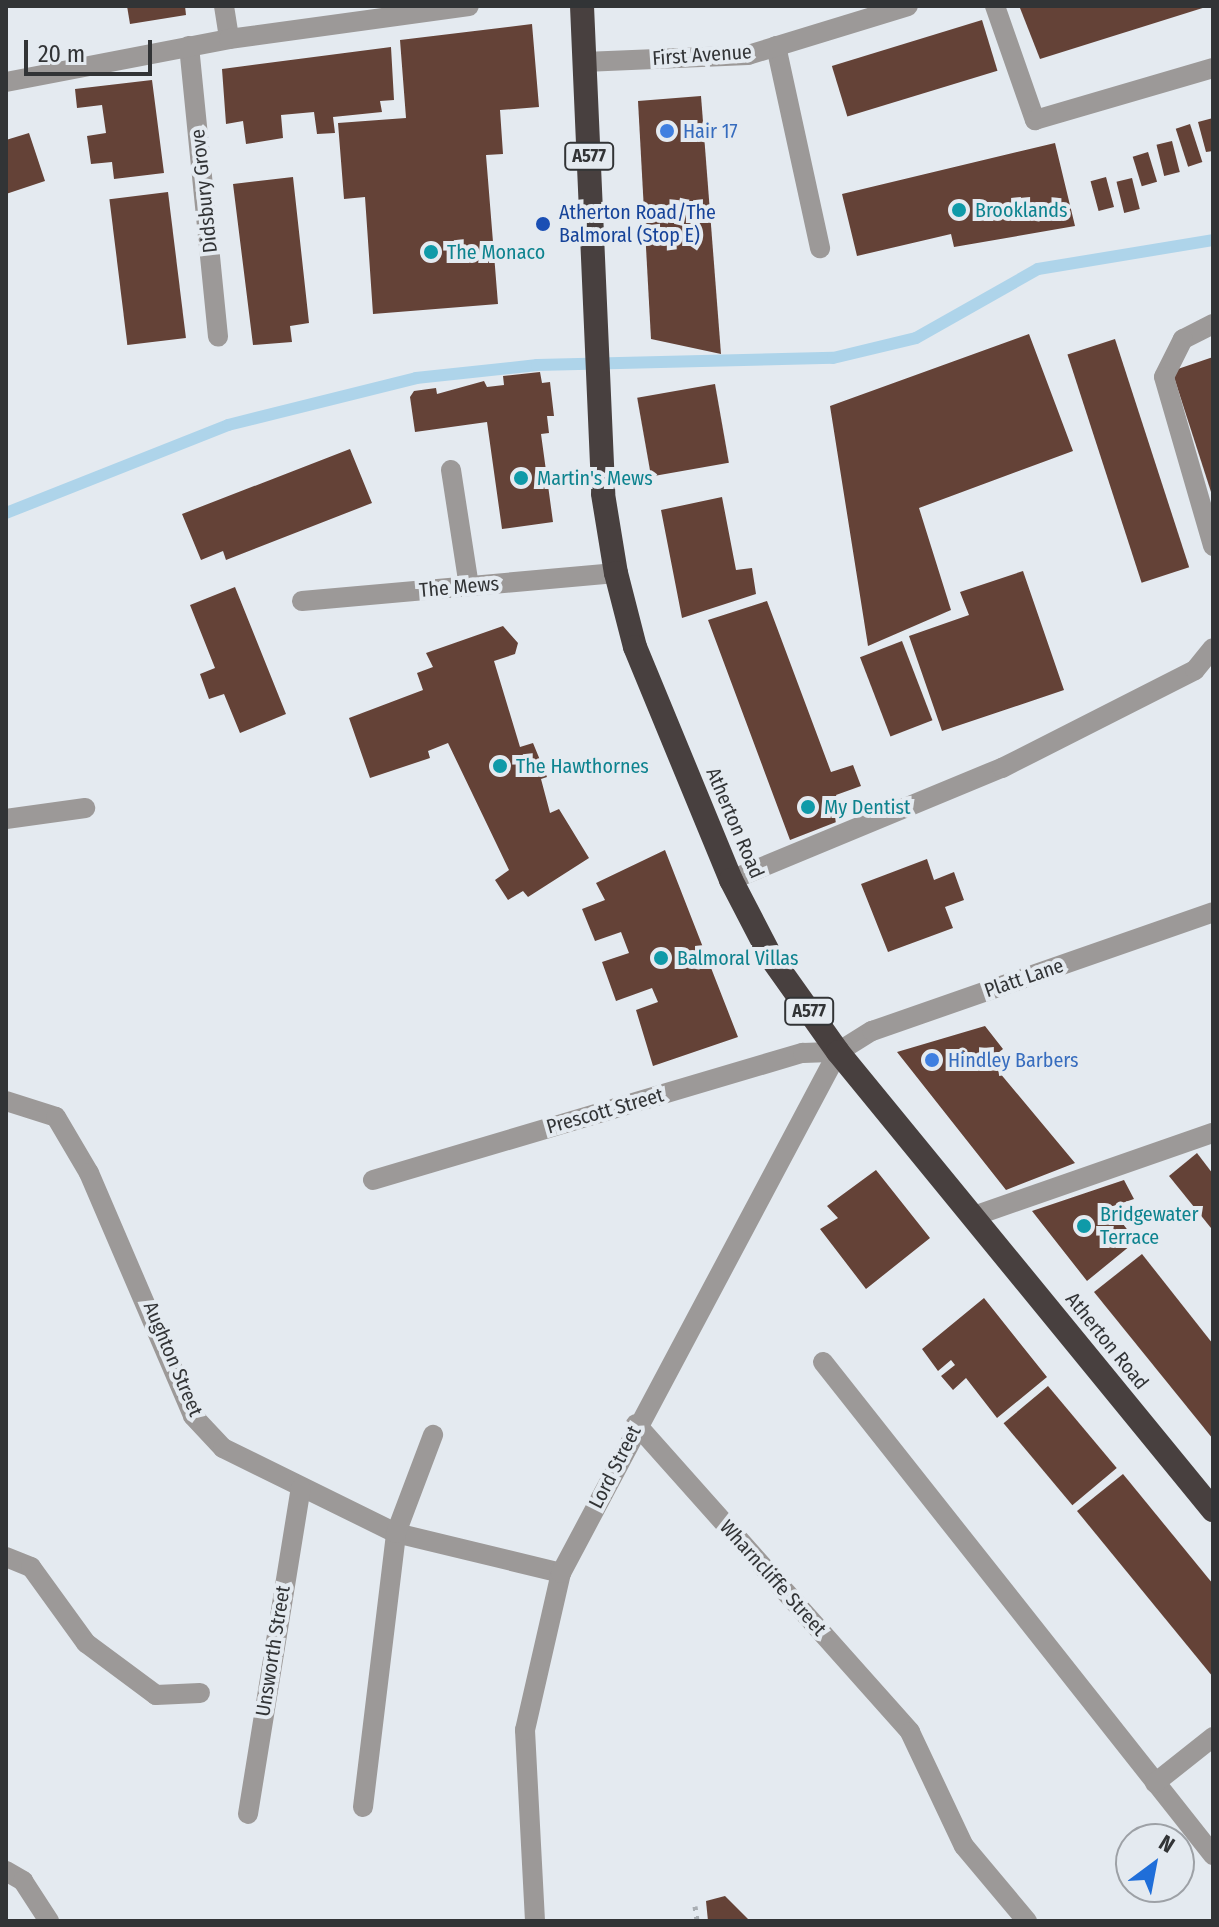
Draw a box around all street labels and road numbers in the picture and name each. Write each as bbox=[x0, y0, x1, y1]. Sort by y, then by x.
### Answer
street label: First Avenue bbox=[651, 40, 753, 70]
street label: Didsbury Grove bbox=[186, 128, 222, 254]
road number: A577 bbox=[563, 142, 615, 170]
street label: The Mews bbox=[418, 572, 500, 602]
street label: Atherton Road bbox=[701, 764, 769, 882]
street label: Platt Lane bbox=[981, 953, 1067, 1003]
road number: A577 bbox=[783, 997, 835, 1025]
street label: Prescott Street bbox=[544, 1083, 666, 1139]
street label: Atherton Road bbox=[1061, 1288, 1153, 1394]
street label: Aughton Street bbox=[138, 1298, 208, 1420]
street label: Lord Street bbox=[584, 1421, 646, 1513]
street label: Wharncliffe Street bbox=[715, 1515, 831, 1641]
street label: Unsworth Street bbox=[251, 1584, 295, 1718]

